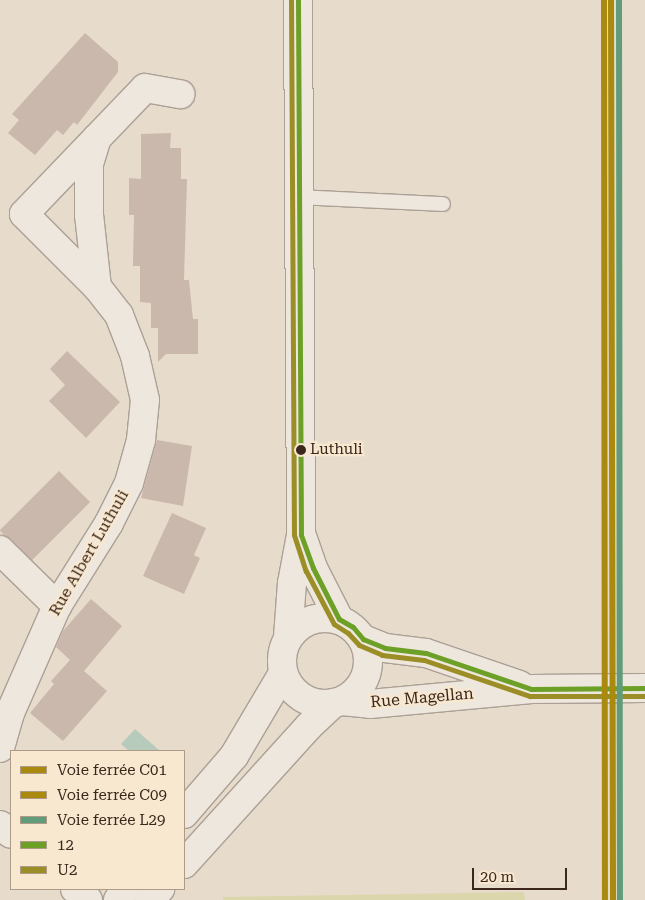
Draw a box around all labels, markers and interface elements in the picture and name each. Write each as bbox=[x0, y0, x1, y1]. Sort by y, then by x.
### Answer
place label: Luthuli bbox=[310, 441, 363, 459]
marker: Luthuli bbox=[296, 445, 306, 455]
street label: Rue Albert Luthuli bbox=[45, 487, 133, 619]
street label: Rue Magellan bbox=[370, 684, 474, 712]
legend bbox=[10, 750, 185, 890]
text: Voie ferrée C01 bbox=[57, 761, 167, 779]
text: Voie ferrée C09 bbox=[57, 786, 167, 804]
text: Voie ferrée L29 bbox=[57, 811, 165, 829]
text: 12 bbox=[57, 836, 74, 854]
scale bar bbox=[475, 858, 570, 890]
text: U2 bbox=[57, 861, 78, 879]
text: 20 m bbox=[480, 868, 514, 886]

